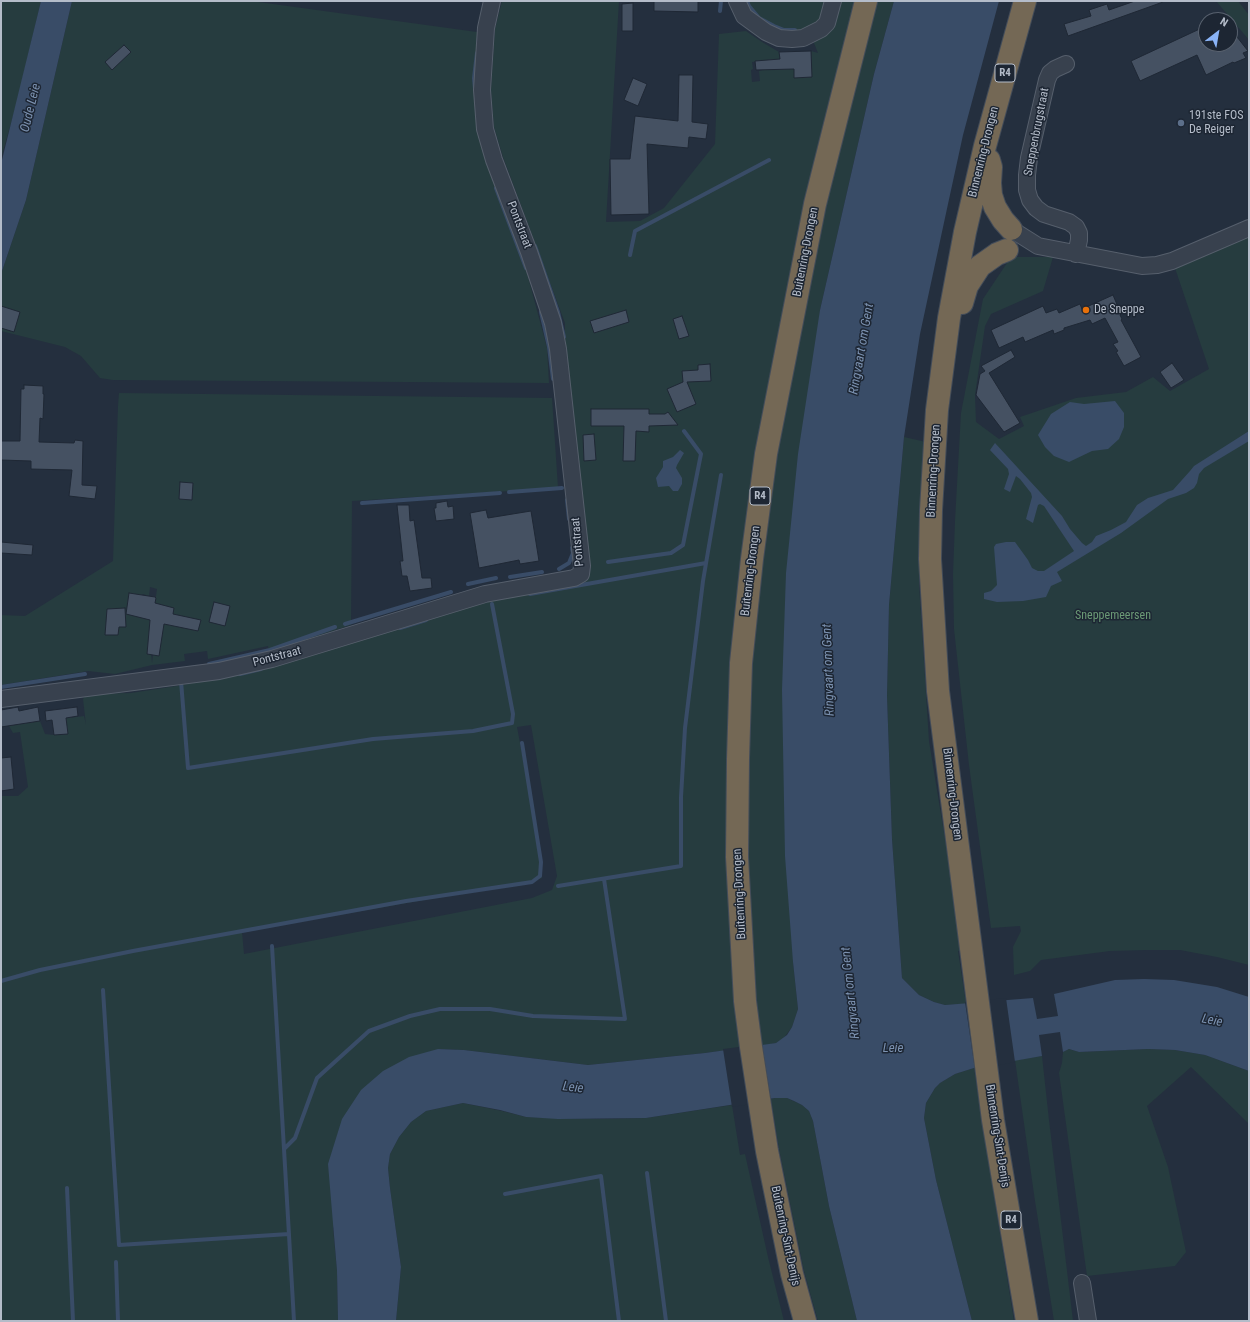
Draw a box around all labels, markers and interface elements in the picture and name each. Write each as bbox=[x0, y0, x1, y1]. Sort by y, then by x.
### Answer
north arrow bbox=[1198, 12, 1238, 52]
text: N bbox=[1218, 15, 1230, 29]
road number: R4 bbox=[995, 64, 1015, 82]
water label: Oude Leie bbox=[17, 82, 45, 134]
street label: Sneppenbrugstraat bbox=[1021, 87, 1053, 177]
street label: Binnenring-Drongen bbox=[966, 105, 1002, 199]
place label: 191ste FOS De Reiger bbox=[1189, 109, 1243, 137]
marker: 191ste FOS De Reiger bbox=[1176, 118, 1186, 128]
street label: Pontstraat bbox=[503, 199, 535, 251]
street label: Buitenring-Drongen bbox=[790, 206, 822, 298]
water label: Ringvaart om Gent bbox=[846, 302, 878, 396]
place label: De Sneppe bbox=[1094, 303, 1144, 317]
marker: De Sneppe bbox=[1081, 305, 1091, 315]
street label: Binnenring-Drongen bbox=[924, 424, 944, 518]
road number: R4 bbox=[750, 487, 770, 505]
street label: Pontstraat bbox=[569, 517, 587, 567]
street label: Buitenring-Drongen bbox=[738, 525, 764, 617]
park label: Sneppemeersen bbox=[1075, 609, 1151, 623]
water label: Ringvaart om Gent bbox=[820, 624, 838, 716]
street label: Pontstraat bbox=[251, 644, 303, 670]
street label: Binnenring-Drongen bbox=[939, 747, 965, 841]
street label: Buitenring-Drongen bbox=[730, 848, 750, 940]
water label: Ringvaart om Gent bbox=[838, 946, 864, 1040]
water label: Leie bbox=[1200, 1011, 1224, 1031]
water label: Leie bbox=[883, 1041, 903, 1057]
water label: Leie bbox=[562, 1079, 584, 1097]
street label: Binnenring-Sint-Denijs bbox=[982, 1084, 1012, 1188]
street label: Buitenring-Sint-Denijs bbox=[767, 1185, 803, 1287]
road number: R4 bbox=[1001, 1211, 1021, 1229]

